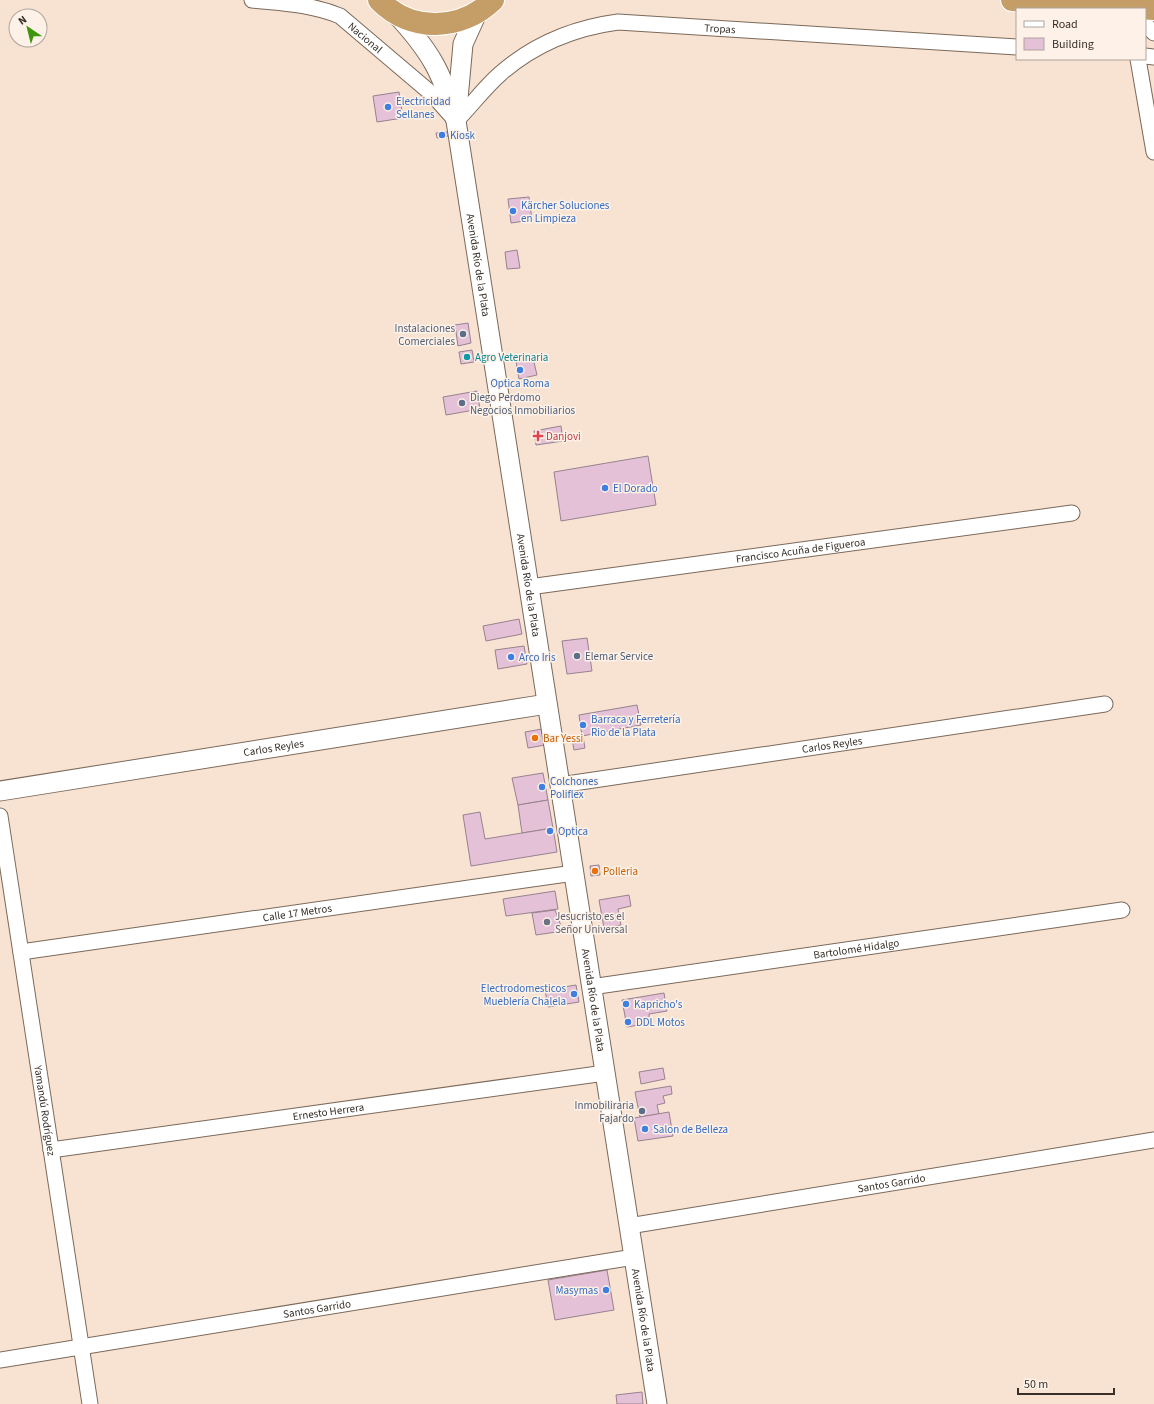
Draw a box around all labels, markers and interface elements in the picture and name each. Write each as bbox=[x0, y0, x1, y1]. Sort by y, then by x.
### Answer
north arrow bbox=[8, 8, 48, 48]
legend bbox=[1016, 8, 1146, 60]
text: N bbox=[15, 12, 30, 28]
text: Road bbox=[1052, 16, 1078, 33]
street label: Nacional bbox=[345, 19, 386, 56]
street label: Tropas bbox=[704, 20, 736, 37]
text: Building bbox=[1052, 36, 1094, 53]
place label: Electricidad Sellanes bbox=[396, 94, 451, 122]
marker: Electricidad Sellanes bbox=[383, 102, 393, 112]
place label: Kiosk bbox=[450, 128, 476, 143]
marker: Kiosk bbox=[437, 130, 447, 140]
place label: Kärcher Soluciones en Limpieza bbox=[521, 198, 610, 226]
marker: Kärcher Soluciones en Limpieza bbox=[508, 206, 518, 216]
street label: Avenida Río de la Plata bbox=[463, 212, 494, 318]
place label: Instalaciones Comerciales bbox=[395, 321, 455, 349]
marker: Instalaciones Comerciales bbox=[458, 329, 468, 339]
place label: Agro Veterinaria bbox=[475, 350, 548, 365]
marker: Agro Veterinaria bbox=[462, 352, 472, 362]
marker: Optica Roma bbox=[515, 365, 525, 375]
place label: Optica Roma bbox=[490, 376, 550, 391]
place label: Diego Perdomo Negocios Inmobiliarios bbox=[470, 390, 576, 418]
marker: Diego Perdomo Negocios Inmobiliarios bbox=[457, 398, 467, 408]
place label: Danjovi bbox=[546, 429, 581, 444]
marker: Danjovi bbox=[533, 431, 543, 441]
place label: El Dorado bbox=[613, 481, 658, 496]
marker: El Dorado bbox=[600, 483, 610, 493]
street label: Avenida Río de la Plata bbox=[513, 533, 544, 638]
street label: Francisco Acuña de Figueroa bbox=[735, 534, 866, 566]
place label: Elemar Service bbox=[585, 649, 654, 664]
place label: Arco Iris bbox=[519, 650, 556, 665]
marker: Elemar Service bbox=[572, 651, 582, 661]
marker: Arco Iris bbox=[506, 652, 516, 662]
place label: Barraca y Ferretería Rio de la Plata bbox=[591, 712, 681, 740]
marker: Barraca y Ferretería Rio de la Plata bbox=[578, 720, 588, 730]
place label: Bar Yessi bbox=[543, 731, 583, 746]
marker: Bar Yessi bbox=[530, 733, 540, 743]
street label: Carlos Reyles bbox=[801, 733, 864, 756]
street label: Carlos Reyles bbox=[242, 735, 305, 760]
place label: Colchones Poliflex bbox=[550, 774, 598, 802]
marker: Colchones Poliflex bbox=[537, 782, 547, 792]
place label: Optica bbox=[558, 824, 588, 839]
marker: Optica bbox=[545, 826, 555, 836]
place label: Polleria bbox=[603, 864, 638, 879]
marker: Polleria bbox=[590, 866, 600, 876]
street label: Calle 17 Metros bbox=[262, 900, 333, 925]
place label: Jesucristo es el Señor Universal bbox=[555, 909, 628, 937]
marker: Jesucristo es el Señor Universal bbox=[542, 917, 552, 927]
street label: Bartolomé Hidalgo bbox=[812, 935, 900, 962]
street label: Avenida Río de la Plata bbox=[578, 947, 609, 1053]
place label: Electrodomesticos Mueblería Chalela bbox=[481, 981, 566, 1009]
marker: Electrodomesticos Mueblería Chalela bbox=[569, 989, 579, 999]
place label: Kapricho's bbox=[634, 997, 683, 1012]
marker: Kapricho's bbox=[621, 999, 631, 1009]
place label: DDL Motos bbox=[636, 1015, 685, 1030]
marker: DDL Motos bbox=[623, 1017, 633, 1027]
street label: Yamandú Rodríguez bbox=[31, 1063, 59, 1157]
place label: Inmobiliraria Fajardo bbox=[575, 1098, 634, 1126]
street label: Ernesto Herrera bbox=[292, 1099, 365, 1124]
marker: Inmobiliraria Fajardo bbox=[637, 1106, 647, 1116]
place label: Salon de Belleza bbox=[653, 1122, 728, 1137]
marker: Salon de Belleza bbox=[640, 1124, 650, 1134]
street label: Santos Garrido bbox=[856, 1170, 927, 1196]
street label: Avenida Río de la Plata bbox=[628, 1268, 659, 1373]
place label: Masymas bbox=[555, 1283, 598, 1298]
marker: Masymas bbox=[601, 1285, 611, 1295]
street label: Santos Garrido bbox=[282, 1296, 352, 1321]
scale bar bbox=[1018, 1370, 1114, 1396]
text: 50 m bbox=[1024, 1376, 1048, 1393]

